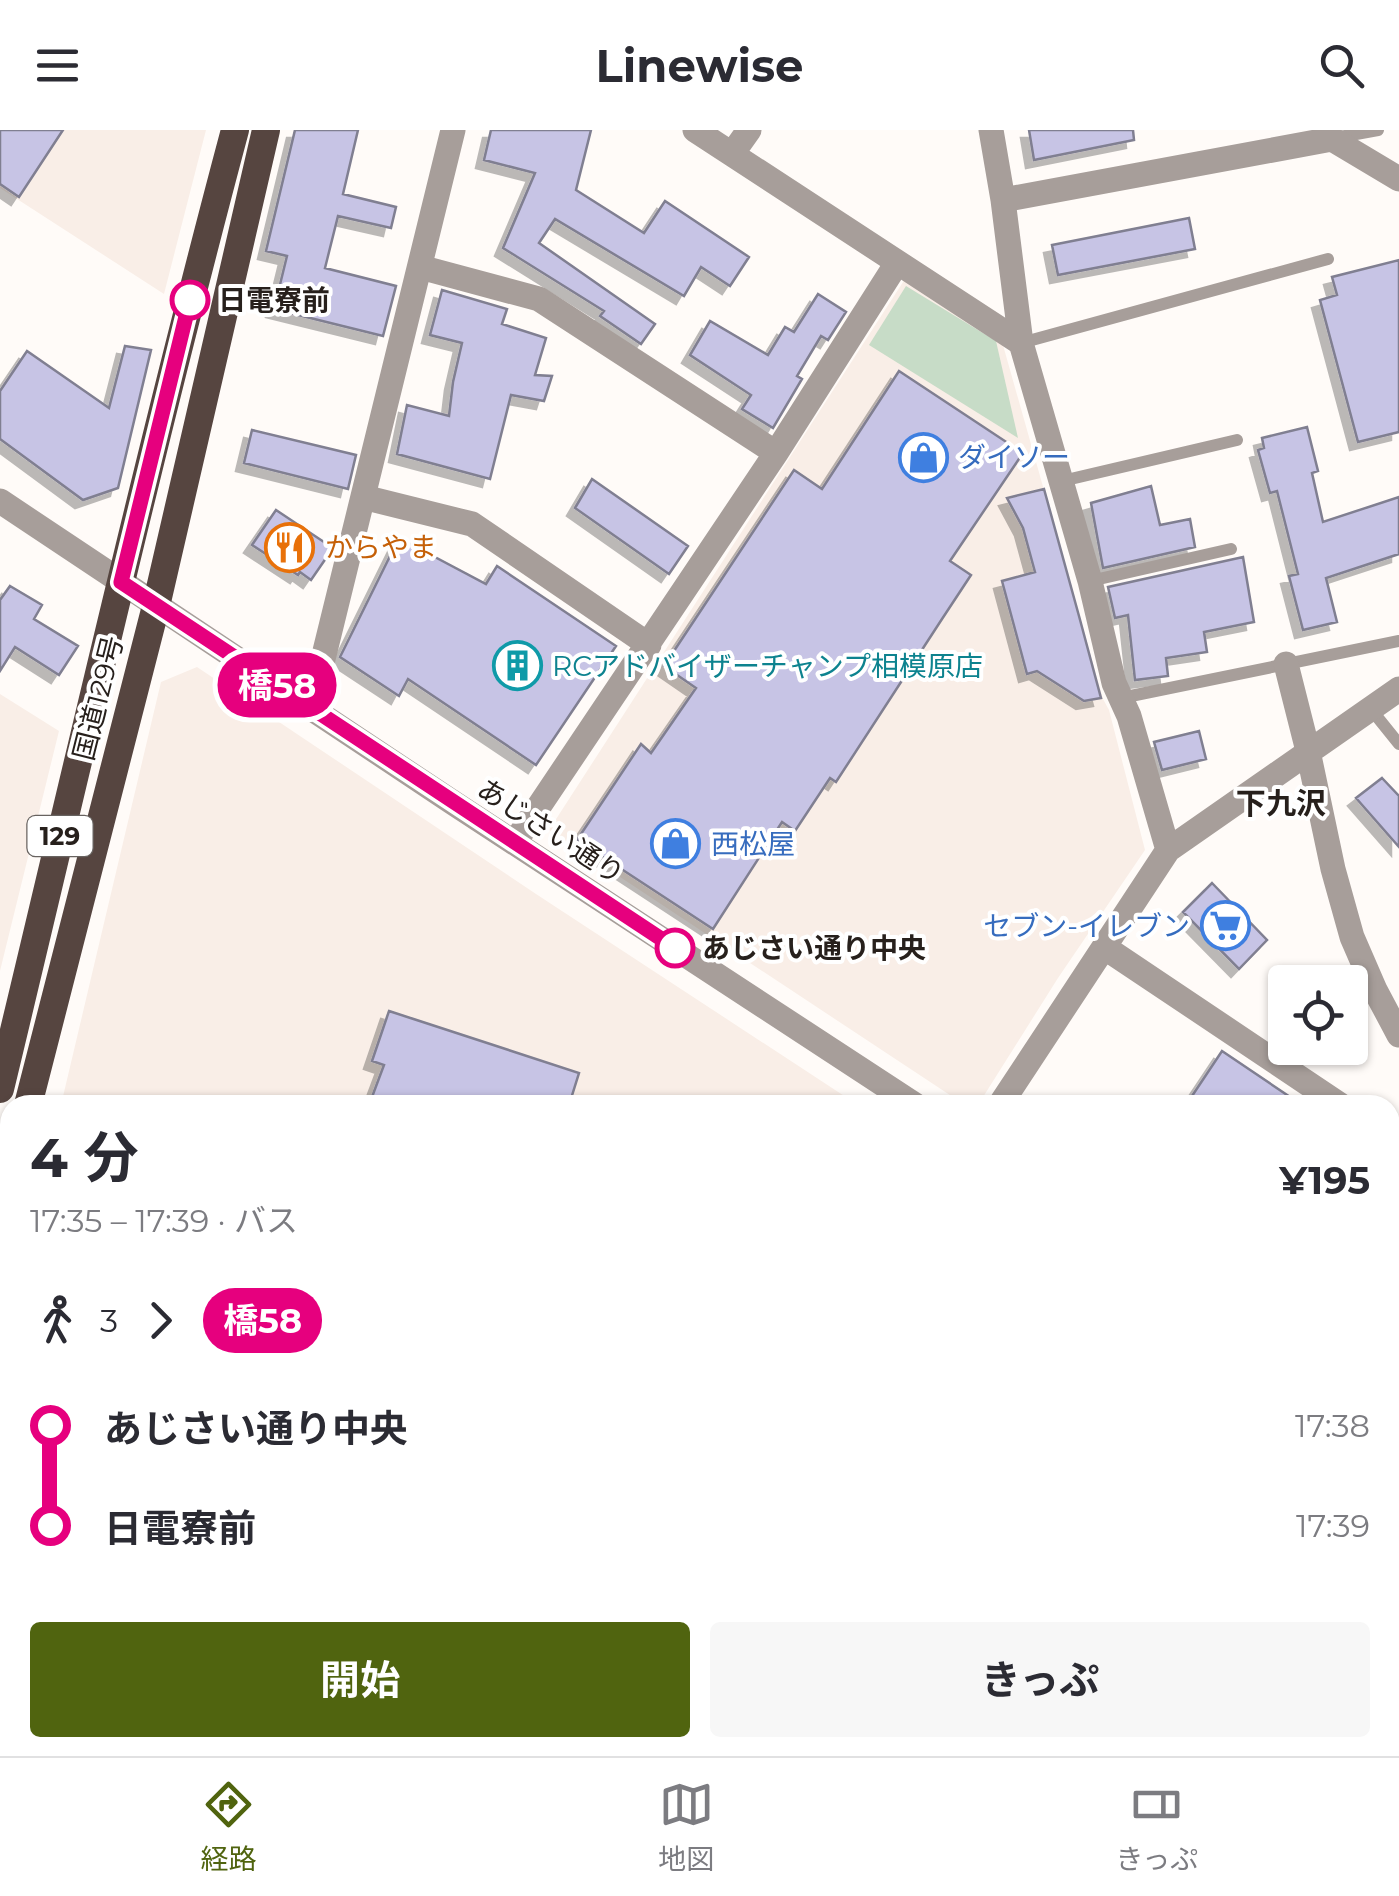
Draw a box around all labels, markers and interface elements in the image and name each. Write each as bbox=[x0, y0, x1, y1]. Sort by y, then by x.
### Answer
icon: menu bbox=[30, 38, 85, 93]
text: Linewise bbox=[596, 38, 803, 93]
icon: search bbox=[1314, 38, 1369, 93]
marker: 日電寮前 bbox=[171, 281, 209, 319]
place label: 日電寮前 bbox=[218, 283, 330, 317]
shop icon: ダイソー bbox=[897, 431, 949, 483]
place label: ダイソー bbox=[958, 440, 1070, 474]
restaurant icon: からやま bbox=[264, 521, 316, 573]
place label: からやま bbox=[325, 530, 437, 564]
street label: 国道129号 bbox=[66, 632, 130, 764]
building icon: RCアドバイザーチャンプ相模原店 bbox=[491, 640, 543, 692]
place label: RCアドバイザーチャンプ相模原店 bbox=[552, 649, 983, 683]
line badge: 橋58 bbox=[220, 652, 334, 718]
text: 橋58 bbox=[238, 664, 316, 707]
street label: あじさい通り bbox=[471, 771, 631, 891]
district label: 下九沢 bbox=[1236, 785, 1326, 822]
road number: 129 bbox=[28, 816, 92, 856]
shop icon: 西松屋 bbox=[650, 818, 702, 870]
place label: 西松屋 bbox=[711, 827, 795, 861]
supermarket icon: セブン-イレブン bbox=[1199, 900, 1251, 952]
place label: セブン-イレブン bbox=[983, 909, 1190, 943]
marker: あじさい通り中央 bbox=[656, 929, 694, 967]
place label: あじさい通り中央 bbox=[702, 931, 926, 965]
map controls bbox=[1268, 965, 1368, 1065]
button: locate bbox=[1268, 965, 1368, 1065]
text: 4 分 bbox=[30, 1124, 138, 1191]
text: ¥195 bbox=[1279, 1157, 1370, 1204]
text: 17:35 – 17:39 · バス bbox=[30, 1201, 298, 1240]
icon: walk bbox=[30, 1293, 85, 1348]
icon: forward bbox=[133, 1293, 188, 1348]
text: 橋58 bbox=[223, 1299, 302, 1342]
text: 3 bbox=[100, 1301, 118, 1340]
text: あじさい通り中央 bbox=[104, 1405, 408, 1452]
text: 17:38 bbox=[1295, 1406, 1370, 1445]
text: 日電寮前 bbox=[104, 1505, 256, 1552]
text: 17:39 bbox=[1296, 1506, 1370, 1545]
button: 開始 bbox=[30, 1622, 690, 1737]
button: きっぷ bbox=[710, 1622, 1370, 1737]
tab: 経路 bbox=[201, 1777, 257, 1877]
tab: 地図 bbox=[658, 1777, 714, 1877]
tab: きっぷ bbox=[1115, 1777, 1198, 1877]

